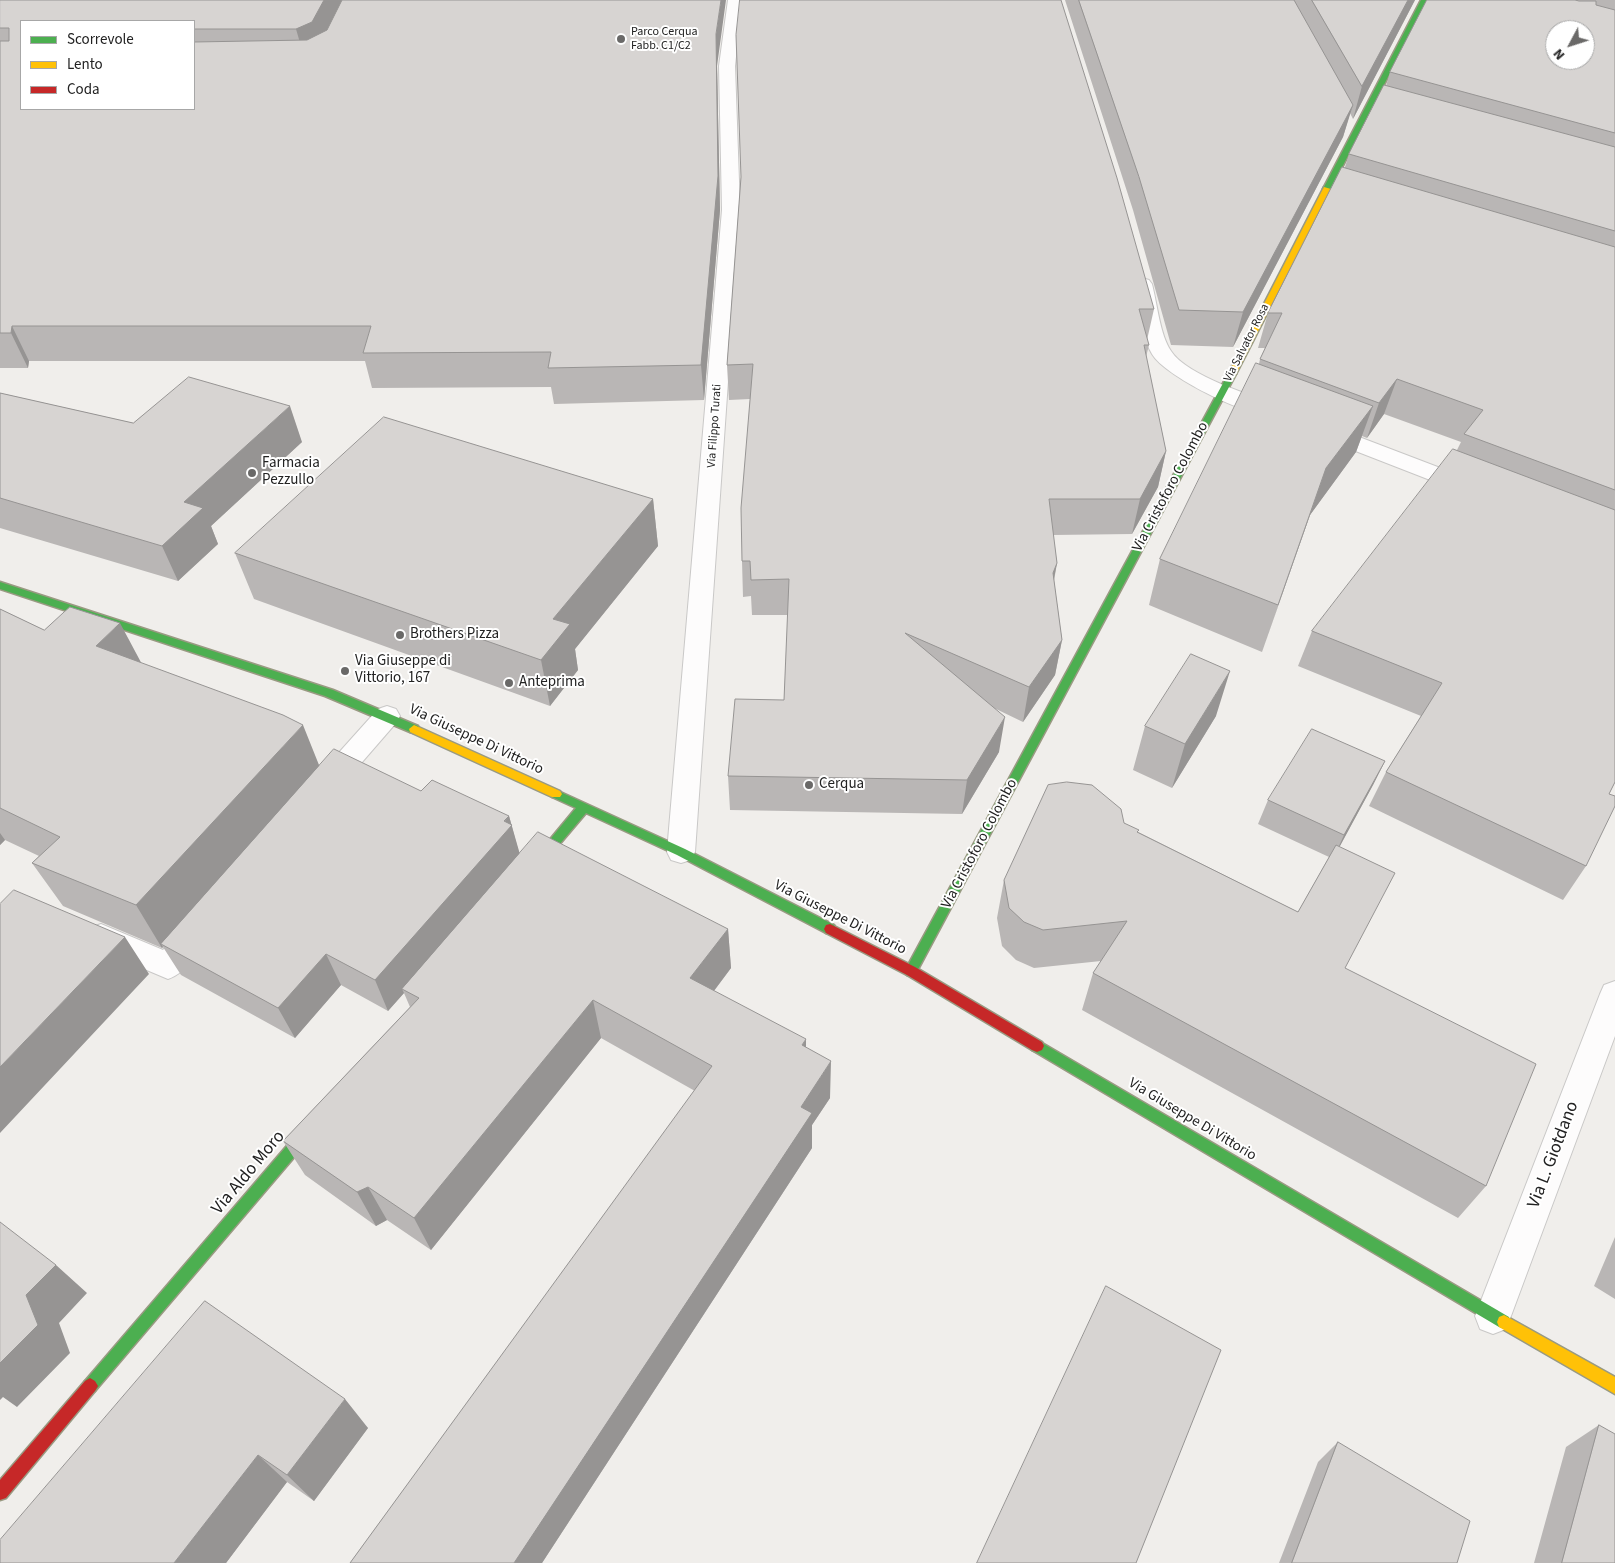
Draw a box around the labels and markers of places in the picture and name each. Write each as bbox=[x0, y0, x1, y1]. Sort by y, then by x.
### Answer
place label: Parco Cerqua Fabb. C1/C2 bbox=[631, 25, 698, 53]
marker: Parco Cerqua Fabb. C1/C2 bbox=[615, 33, 627, 45]
place label: Farmacia Pezzullo bbox=[262, 455, 320, 490]
marker: Farmacia Pezzullo bbox=[246, 467, 258, 479]
place label: Brothers Pizza bbox=[410, 626, 499, 644]
marker: Brothers Pizza bbox=[394, 629, 406, 641]
place label: Via Giuseppe di Vittorio, 167 bbox=[355, 653, 451, 688]
marker: Via Giuseppe di Vittorio, 167 bbox=[339, 665, 351, 677]
place label: Anteprima bbox=[519, 674, 585, 692]
marker: Anteprima bbox=[503, 677, 515, 689]
place label: Cerqua bbox=[819, 776, 864, 794]
marker: Cerqua bbox=[803, 779, 815, 791]

